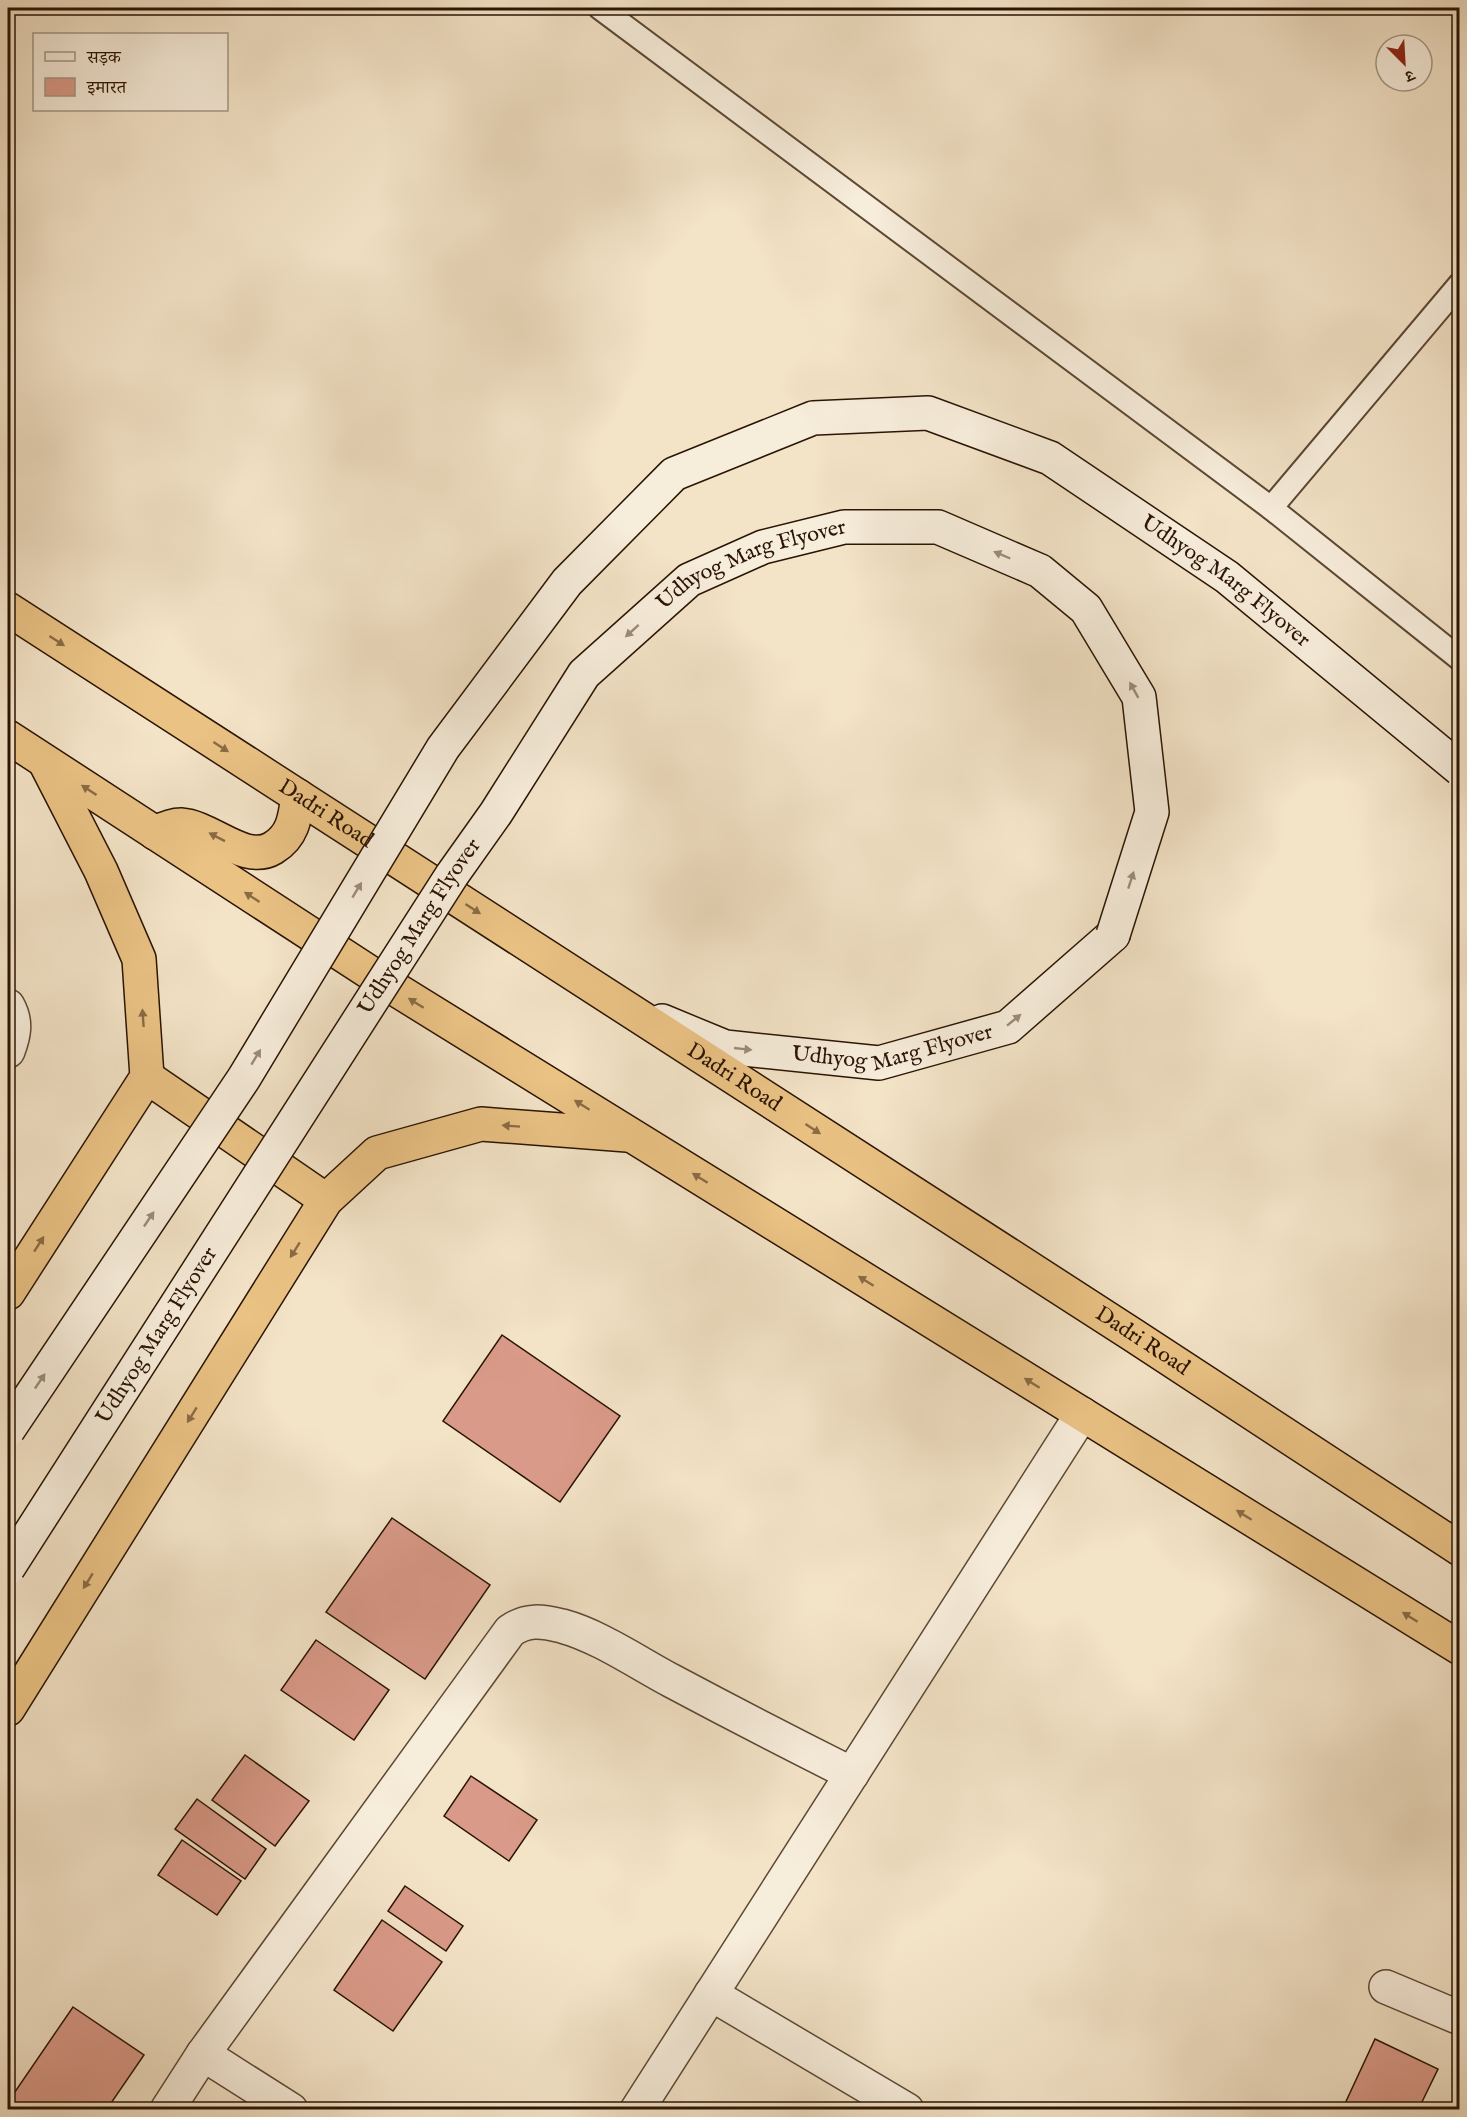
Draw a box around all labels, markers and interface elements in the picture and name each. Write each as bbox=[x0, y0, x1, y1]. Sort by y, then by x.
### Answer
legend bbox=[33, 33, 228, 111]
north arrow bbox=[1374, 33, 1434, 93]
text: सड़क bbox=[86, 47, 122, 70]
text: उ bbox=[1400, 64, 1418, 86]
text: इमारत bbox=[86, 77, 127, 100]
street label: Udhyog Marg Flyover bbox=[1135, 509, 1316, 654]
street label: Udhyog Marg Flyover bbox=[651, 513, 849, 616]
one-way arrow bbox=[993, 550, 1011, 560]
one-way arrow bbox=[625, 624, 640, 637]
one-way arrow bbox=[48, 635, 64, 647]
one-way arrow bbox=[1129, 681, 1139, 698]
one-way arrow bbox=[212, 741, 229, 752]
street label: Dadri Road bbox=[273, 773, 379, 855]
one-way arrow bbox=[81, 785, 97, 796]
one-way arrow bbox=[208, 832, 225, 842]
street label: Udhyog Marg Flyover bbox=[352, 833, 487, 1020]
one-way arrow bbox=[1127, 871, 1136, 889]
one-way arrow bbox=[352, 881, 362, 898]
one-way arrow bbox=[244, 892, 260, 903]
one-way arrow bbox=[464, 904, 481, 915]
one-way arrow bbox=[408, 997, 424, 1008]
one-way arrow bbox=[138, 1009, 147, 1028]
one-way arrow bbox=[1006, 1014, 1022, 1027]
street label: Udhyog Marg Flyover bbox=[791, 1018, 996, 1078]
street label: Dadri Road bbox=[681, 1037, 787, 1119]
one-way arrow bbox=[734, 1044, 753, 1054]
one-way arrow bbox=[251, 1049, 262, 1065]
one-way arrow bbox=[574, 1100, 590, 1111]
one-way arrow bbox=[501, 1122, 520, 1131]
one-way arrow bbox=[805, 1123, 821, 1134]
one-way arrow bbox=[692, 1173, 708, 1184]
one-way arrow bbox=[143, 1211, 154, 1228]
one-way arrow bbox=[33, 1236, 44, 1252]
street label: Udhyog Marg Flyover bbox=[90, 1242, 224, 1429]
one-way arrow bbox=[290, 1242, 301, 1258]
one-way arrow bbox=[858, 1275, 874, 1286]
street label: Dadri Road bbox=[1090, 1300, 1195, 1382]
one-way arrow bbox=[34, 1374, 46, 1390]
one-way arrow bbox=[1024, 1378, 1040, 1389]
one-way arrow bbox=[186, 1407, 197, 1423]
one-way arrow bbox=[1236, 1509, 1252, 1520]
one-way arrow bbox=[83, 1572, 94, 1589]
one-way arrow bbox=[1402, 1612, 1418, 1623]

